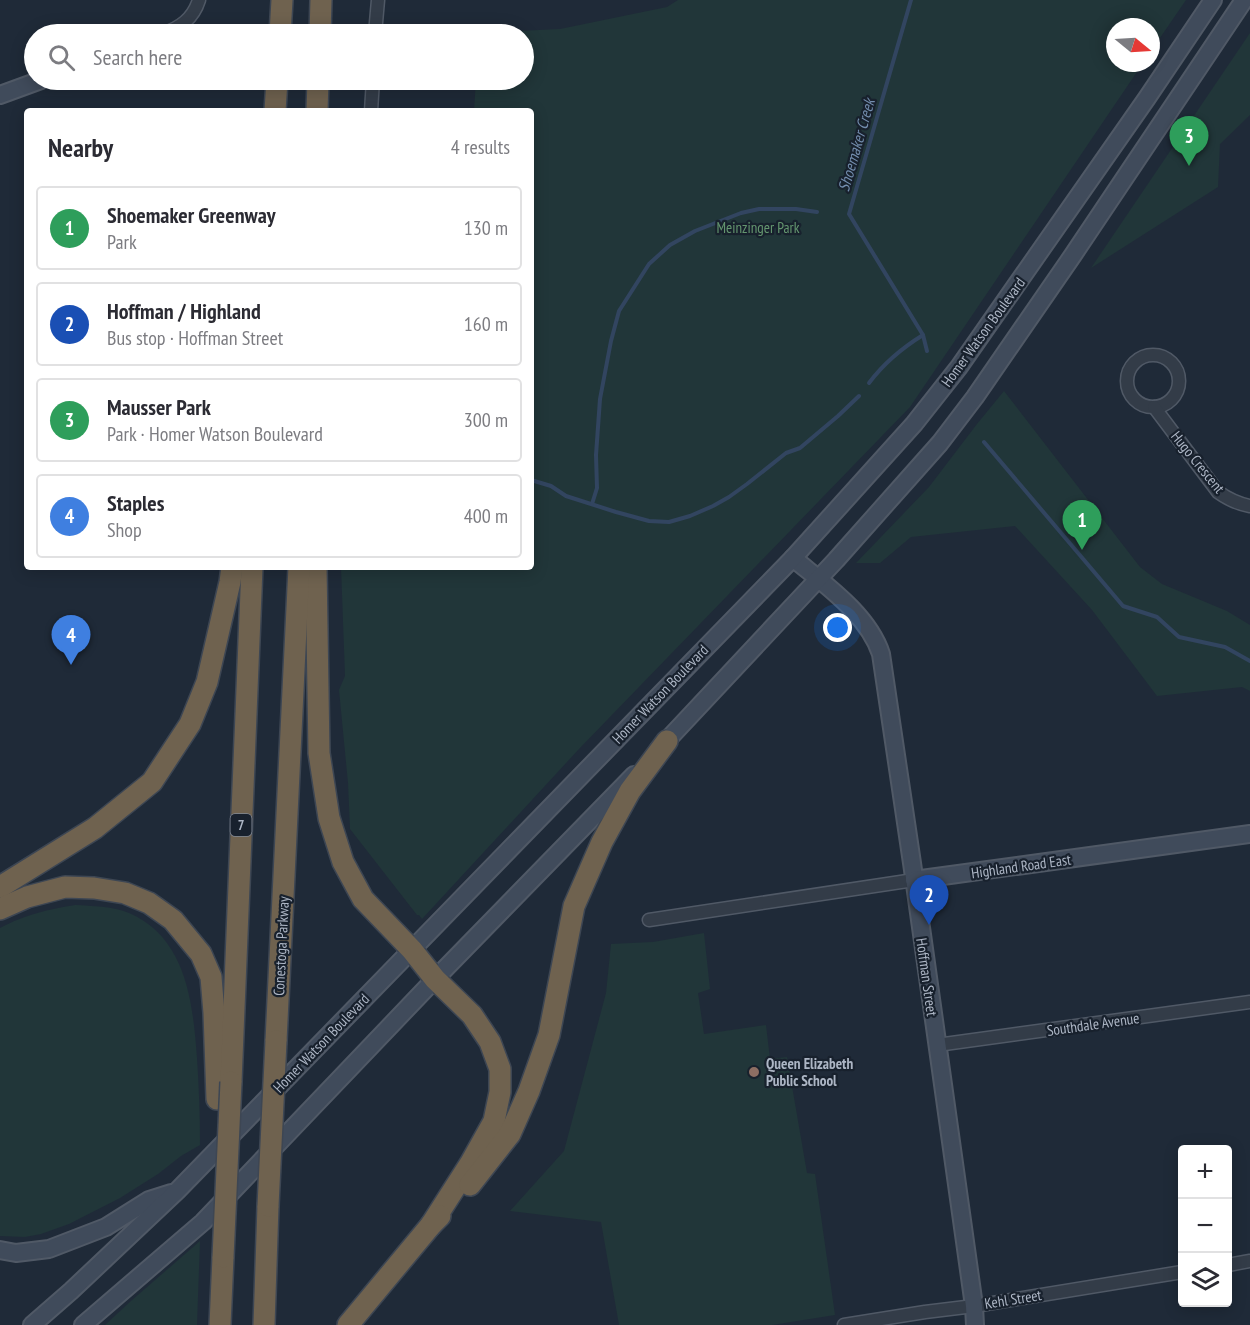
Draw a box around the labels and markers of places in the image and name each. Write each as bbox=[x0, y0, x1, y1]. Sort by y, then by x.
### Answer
pin: 3 bbox=[1170, 116, 1208, 166]
pin: 1 bbox=[1062, 500, 1102, 550]
pin: 4 bbox=[52, 616, 90, 665]
pin: 2 bbox=[910, 876, 948, 925]
place label: Queen Elizabeth Public School bbox=[766, 1054, 853, 1090]
marker: Queen Elizabeth Public School bbox=[747, 1065, 761, 1079]

